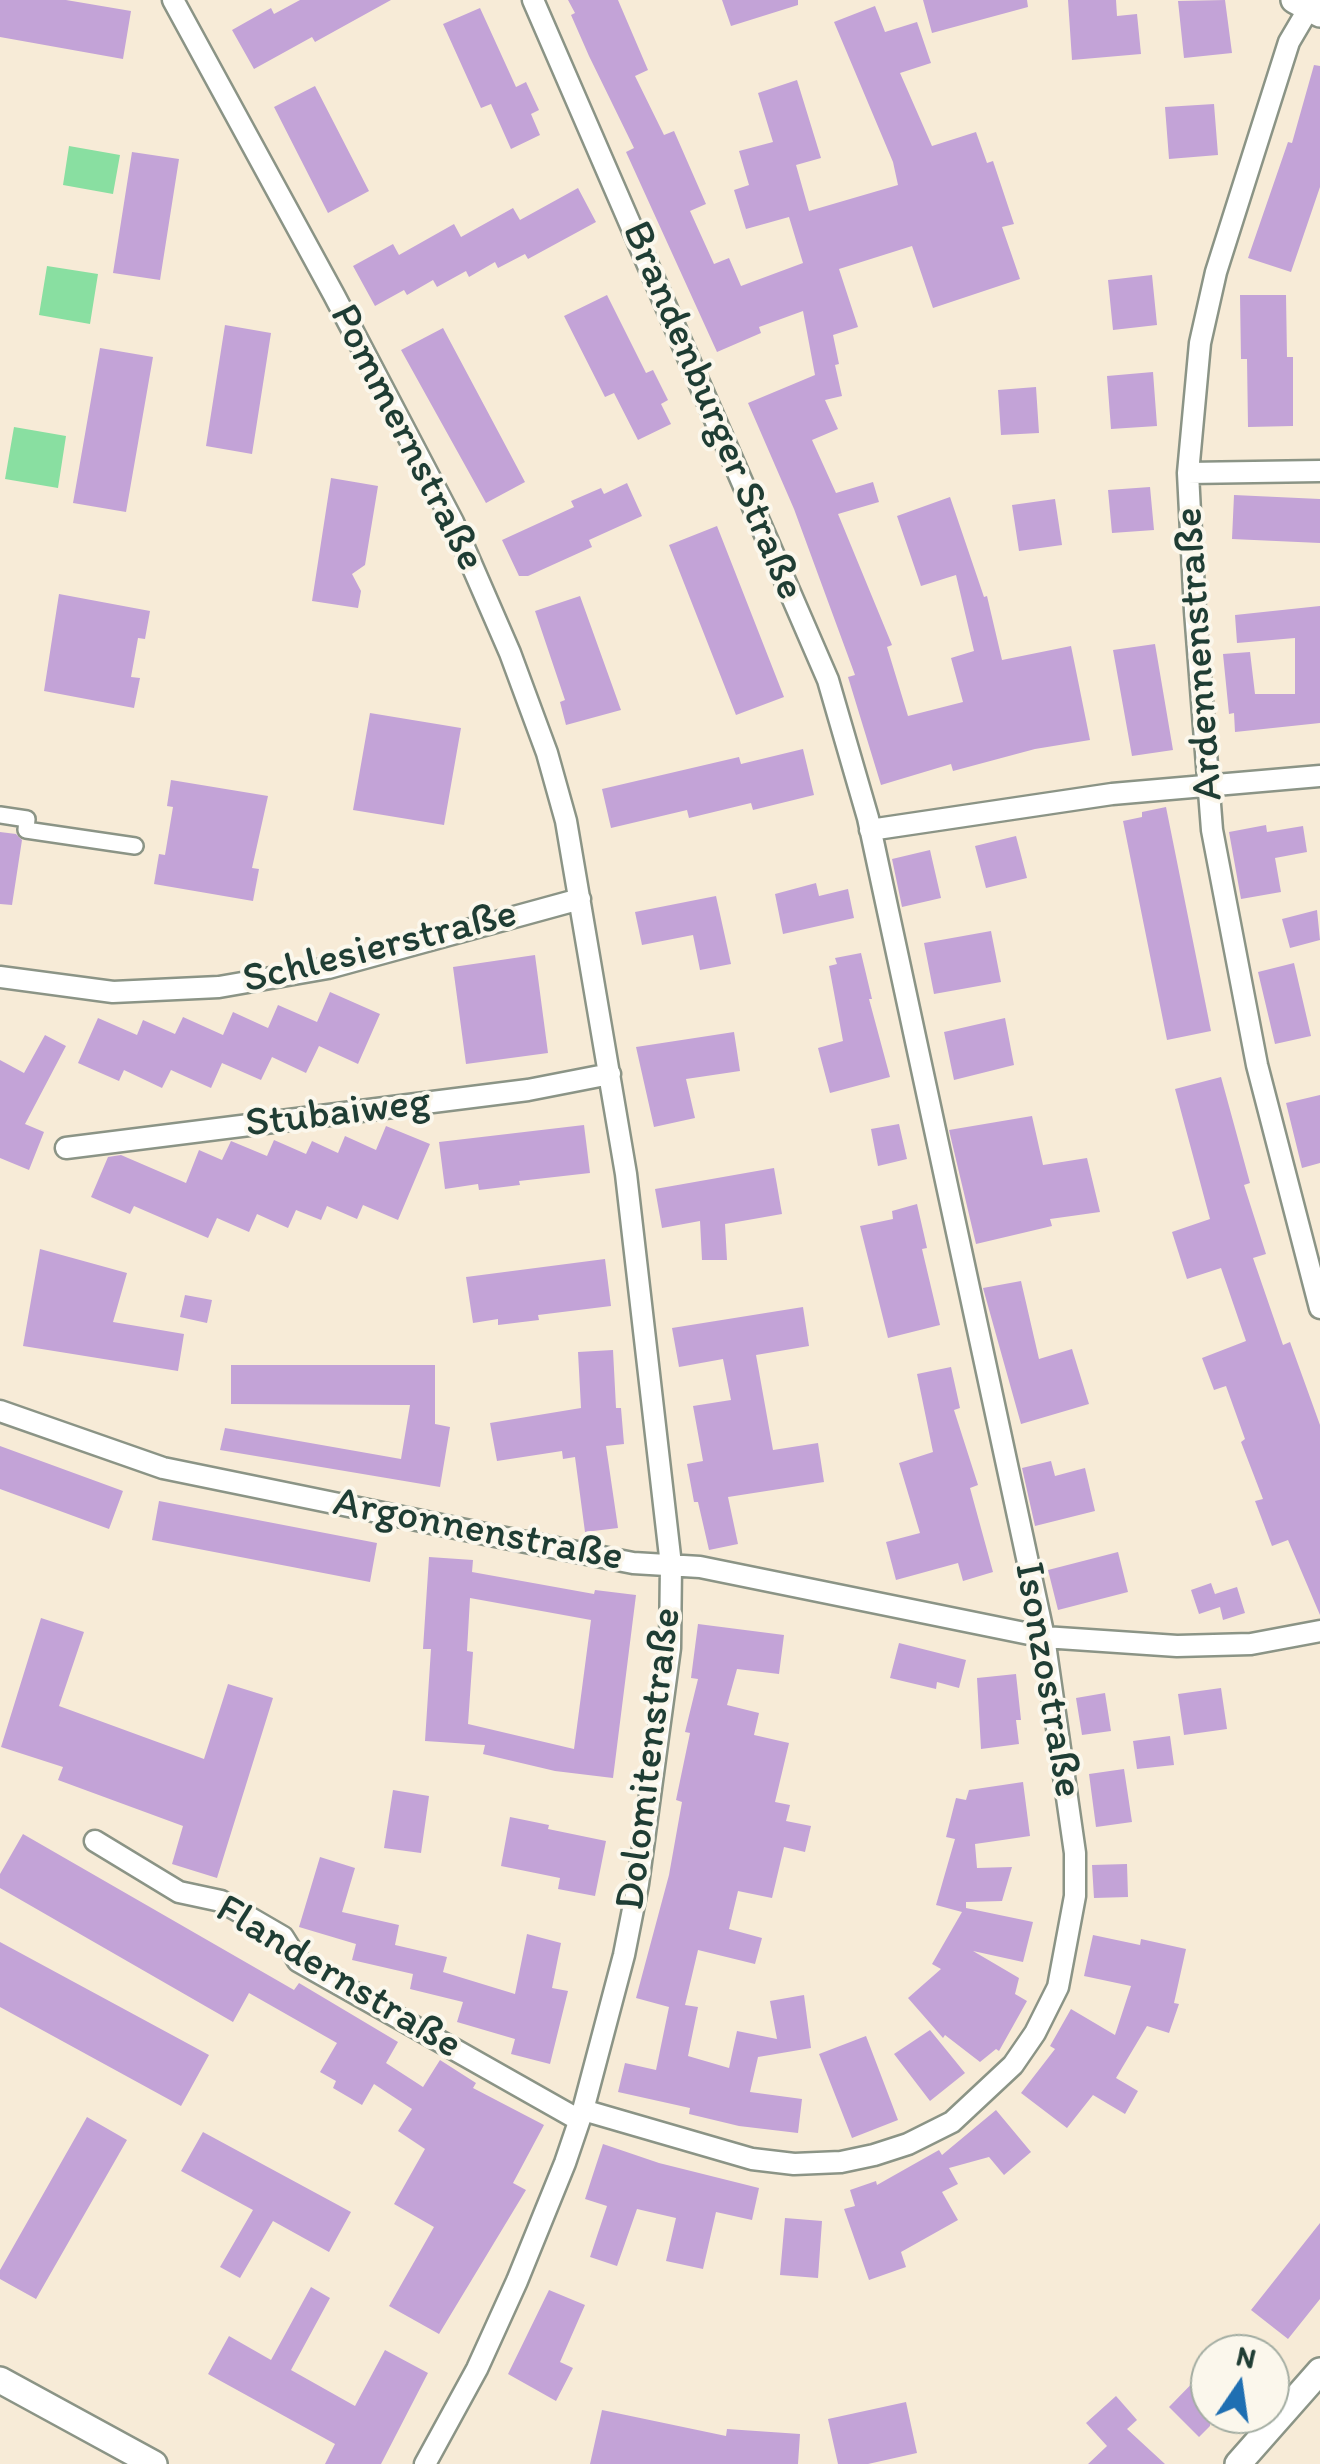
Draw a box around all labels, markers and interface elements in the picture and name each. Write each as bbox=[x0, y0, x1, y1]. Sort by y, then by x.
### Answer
street label: Brandenburger Straße bbox=[609, 214, 815, 608]
street label: Pommernstraße bbox=[317, 296, 495, 580]
street label: Ardennenstraße bbox=[1165, 506, 1235, 802]
street label: Schlesierstraße bbox=[238, 890, 522, 1006]
street label: Stubaiweg bbox=[243, 1078, 433, 1150]
street label: Argonnenstraße bbox=[329, 1478, 627, 1584]
street label: Isonzostraße bbox=[1002, 1559, 1092, 1801]
street label: Dolomitenstraße bbox=[606, 1605, 694, 1913]
street label: Flandernstraße bbox=[206, 1885, 470, 2071]
north arrow bbox=[1190, 2334, 1290, 2434]
text: N bbox=[1233, 2338, 1259, 2375]

